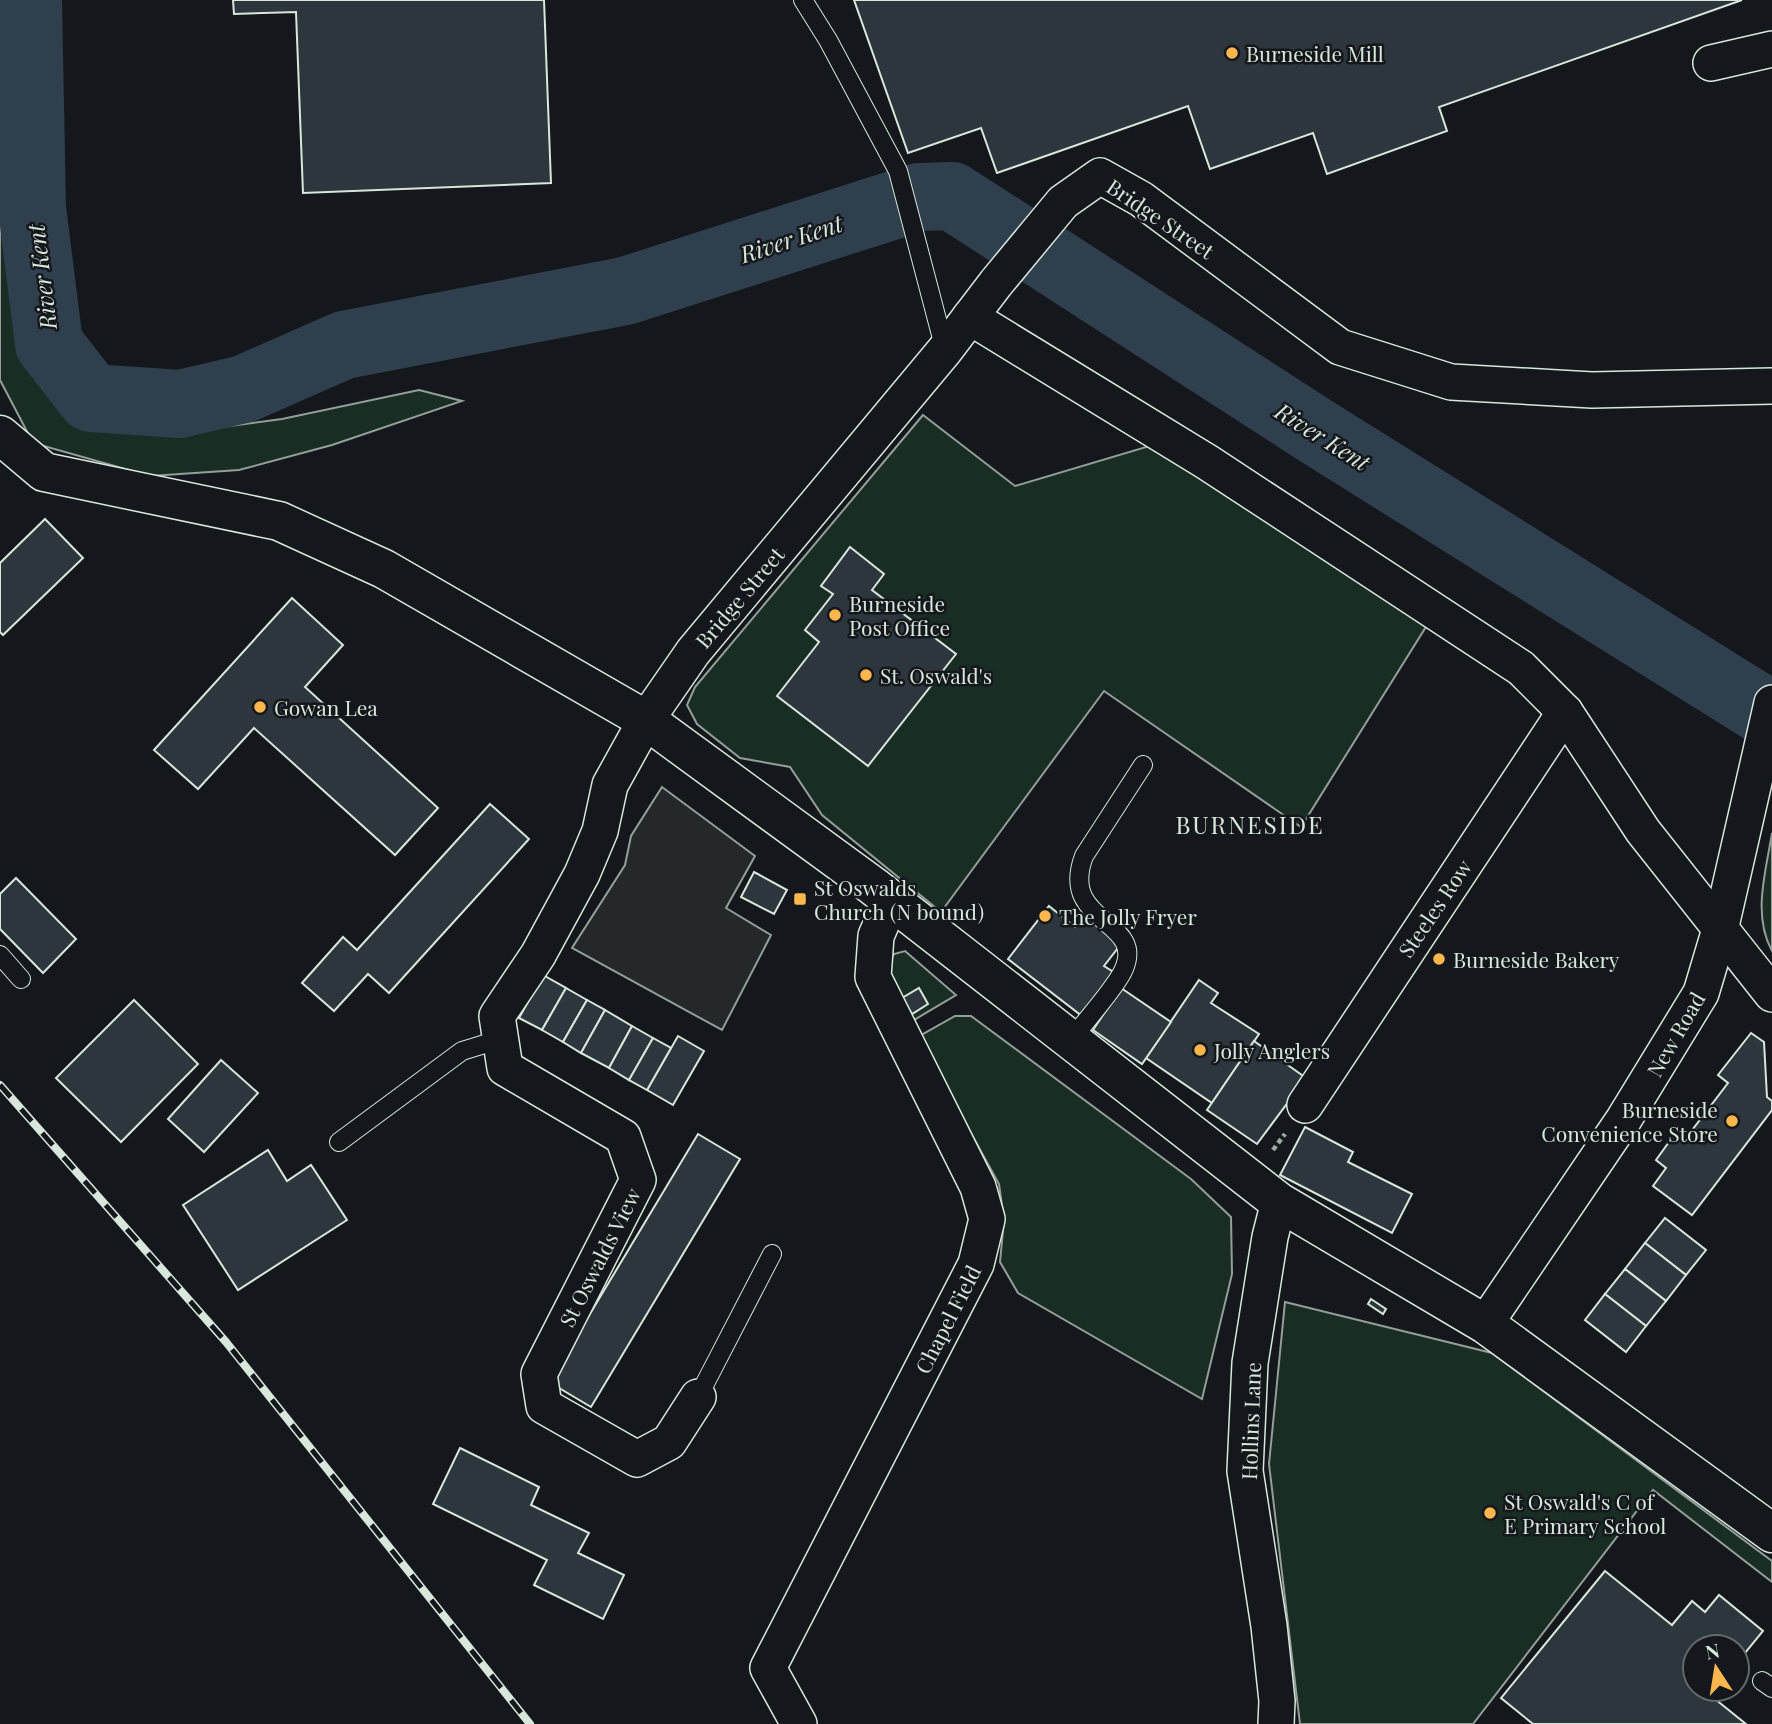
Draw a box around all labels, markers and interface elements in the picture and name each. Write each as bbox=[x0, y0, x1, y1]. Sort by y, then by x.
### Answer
place label: Burneside Mill bbox=[1246, 39, 1384, 67]
marker: Burneside Mill bbox=[1224, 45, 1240, 61]
street label: Bridge Street bbox=[1102, 172, 1221, 265]
water label: River Kent bbox=[735, 206, 847, 269]
water label: River Kent bbox=[19, 221, 63, 332]
water label: River Kent bbox=[1269, 394, 1377, 478]
street label: Bridge Street bbox=[688, 540, 790, 653]
place label: Burneside Post Office bbox=[849, 589, 950, 641]
marker: Burneside Post Office bbox=[827, 607, 843, 623]
place label: St. Oswald's bbox=[880, 661, 992, 689]
marker: St. Oswald's bbox=[858, 667, 874, 683]
place label: Gowan Lea bbox=[274, 693, 378, 721]
marker: Gowan Lea bbox=[252, 699, 268, 715]
district label: BURNESIDE bbox=[1175, 808, 1325, 840]
street label: Steeles Row bbox=[1391, 853, 1477, 962]
place label: St Oswalds Church (N bound) bbox=[814, 873, 984, 925]
marker: St Oswalds Church (N bound) bbox=[792, 891, 808, 907]
place label: The Jolly Fryer bbox=[1059, 902, 1197, 930]
marker: The Jolly Fryer bbox=[1037, 908, 1053, 924]
place label: Burneside Bakery bbox=[1453, 945, 1620, 973]
marker: Burneside Bakery bbox=[1431, 951, 1447, 967]
street label: New Road bbox=[1639, 986, 1711, 1082]
place label: Jolly Anglers bbox=[1213, 1036, 1330, 1064]
marker: Jolly Anglers bbox=[1192, 1042, 1208, 1058]
place label: Burneside Convenience Store bbox=[1541, 1095, 1718, 1147]
marker: Burneside Convenience Store bbox=[1724, 1113, 1740, 1129]
street label: St Oswalds View bbox=[552, 1182, 646, 1331]
street label: Chapel Field bbox=[908, 1260, 986, 1378]
street label: Hollins Lane bbox=[1234, 1361, 1266, 1481]
place label: St Oswald's C of E Primary School bbox=[1504, 1487, 1666, 1539]
marker: St Oswald's C of E Primary School bbox=[1482, 1505, 1498, 1521]
north arrow bbox=[1681, 1633, 1751, 1703]
text: N bbox=[1703, 1636, 1722, 1665]

